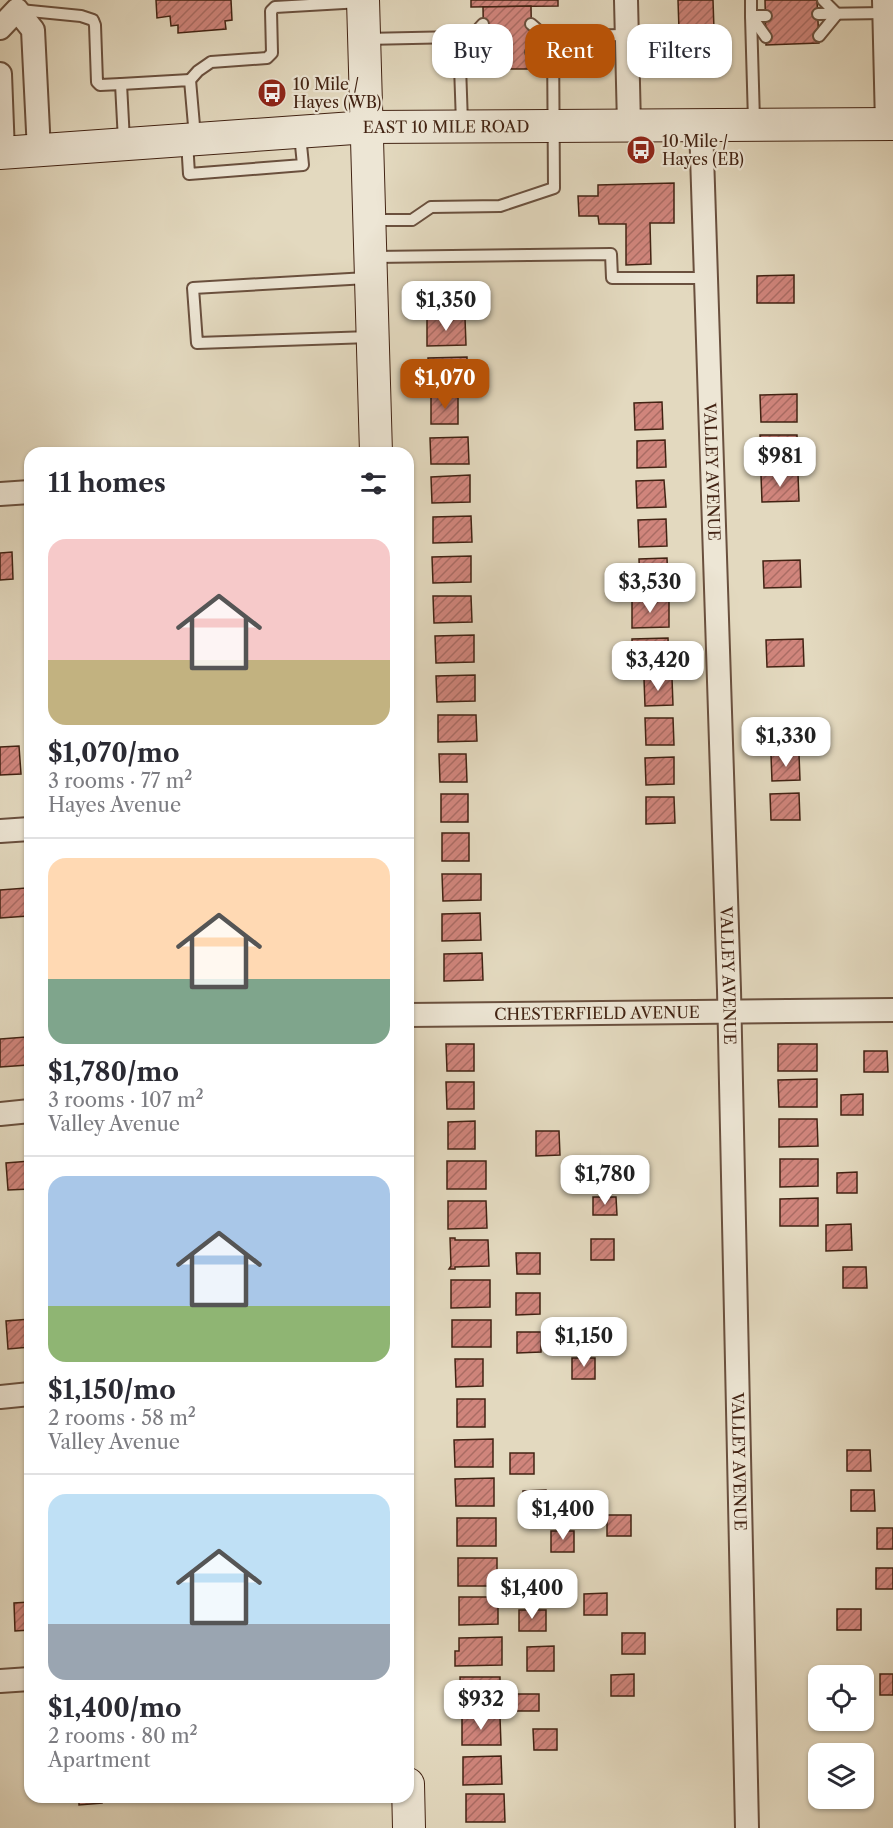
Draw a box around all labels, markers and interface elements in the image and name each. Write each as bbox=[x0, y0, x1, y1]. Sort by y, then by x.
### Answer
chip: Buy bbox=[432, 24, 513, 78]
chip: Rent bbox=[525, 24, 615, 78]
chip: Filters bbox=[627, 24, 732, 78]
place label: 10 Mile / Hayes (WB) bbox=[293, 74, 382, 112]
bus stop icon: 10 Mile / Hayes (WB) bbox=[256, 77, 288, 109]
street label: EAST 10 MILE ROAD bbox=[363, 116, 529, 137]
place label: 10 Mile / Hayes (EB) bbox=[662, 131, 744, 169]
bus stop icon: 10 Mile / Hayes (EB) bbox=[625, 134, 657, 166]
pin: $1,350 bbox=[397, 281, 495, 332]
text: $1,350 bbox=[416, 288, 476, 312]
pin: $1,070 bbox=[396, 359, 494, 410]
text: $1,070 bbox=[414, 366, 476, 390]
street label: VALLEY AVENUE bbox=[700, 401, 724, 541]
pin: $981 bbox=[744, 437, 816, 488]
text: $981 bbox=[758, 444, 802, 468]
text: 11 homes bbox=[48, 467, 166, 499]
icon: filters bbox=[357, 467, 390, 500]
pin: $3,530 bbox=[601, 563, 699, 614]
text: $3,530 bbox=[618, 570, 682, 594]
icon: home bbox=[165, 578, 273, 686]
pin: $3,420 bbox=[609, 641, 707, 692]
text: $3,420 bbox=[626, 648, 690, 672]
pin: $1,330 bbox=[737, 717, 835, 768]
text: $1,330 bbox=[755, 724, 817, 748]
text: $1,070/mo bbox=[48, 737, 179, 769]
text: 3 rooms · 77 m² bbox=[48, 769, 192, 793]
text: Hayes Avenue bbox=[48, 793, 181, 817]
icon: home bbox=[165, 897, 273, 1005]
street label: VALLEY AVENUE bbox=[716, 905, 740, 1045]
street label: CHESTERFIELD AVENUE bbox=[494, 1002, 700, 1024]
text: $1,780/mo bbox=[48, 1056, 179, 1088]
text: 3 rooms · 107 m² bbox=[48, 1088, 204, 1112]
text: Valley Avenue bbox=[48, 1112, 180, 1136]
pin: $1,780 bbox=[556, 1155, 654, 1206]
text: $1,780 bbox=[575, 1162, 635, 1186]
icon: home bbox=[165, 1215, 273, 1323]
pin: $1,150 bbox=[535, 1317, 633, 1368]
text: $1,150 bbox=[555, 1324, 613, 1348]
text: $1,150/mo bbox=[48, 1374, 176, 1406]
street label: VALLEY AVENUE bbox=[728, 1391, 751, 1531]
text: 2 rooms · 58 m² bbox=[48, 1406, 196, 1430]
text: Valley Avenue bbox=[48, 1430, 180, 1454]
pin: $1,400 bbox=[514, 1490, 612, 1541]
text: $1,400 bbox=[532, 1497, 595, 1521]
icon: home bbox=[165, 1533, 273, 1641]
pin: $1,400 bbox=[483, 1569, 581, 1620]
text: $1,400 bbox=[501, 1576, 564, 1600]
map controls bbox=[808, 1665, 874, 1809]
button: locate bbox=[808, 1665, 874, 1731]
pin: $932 bbox=[445, 1680, 517, 1731]
text: $932 bbox=[458, 1687, 504, 1711]
text: $1,400/mo bbox=[48, 1692, 182, 1724]
text: 2 rooms · 80 m² bbox=[48, 1724, 198, 1748]
button: layers bbox=[808, 1743, 874, 1809]
text: Apartment bbox=[48, 1748, 151, 1772]

